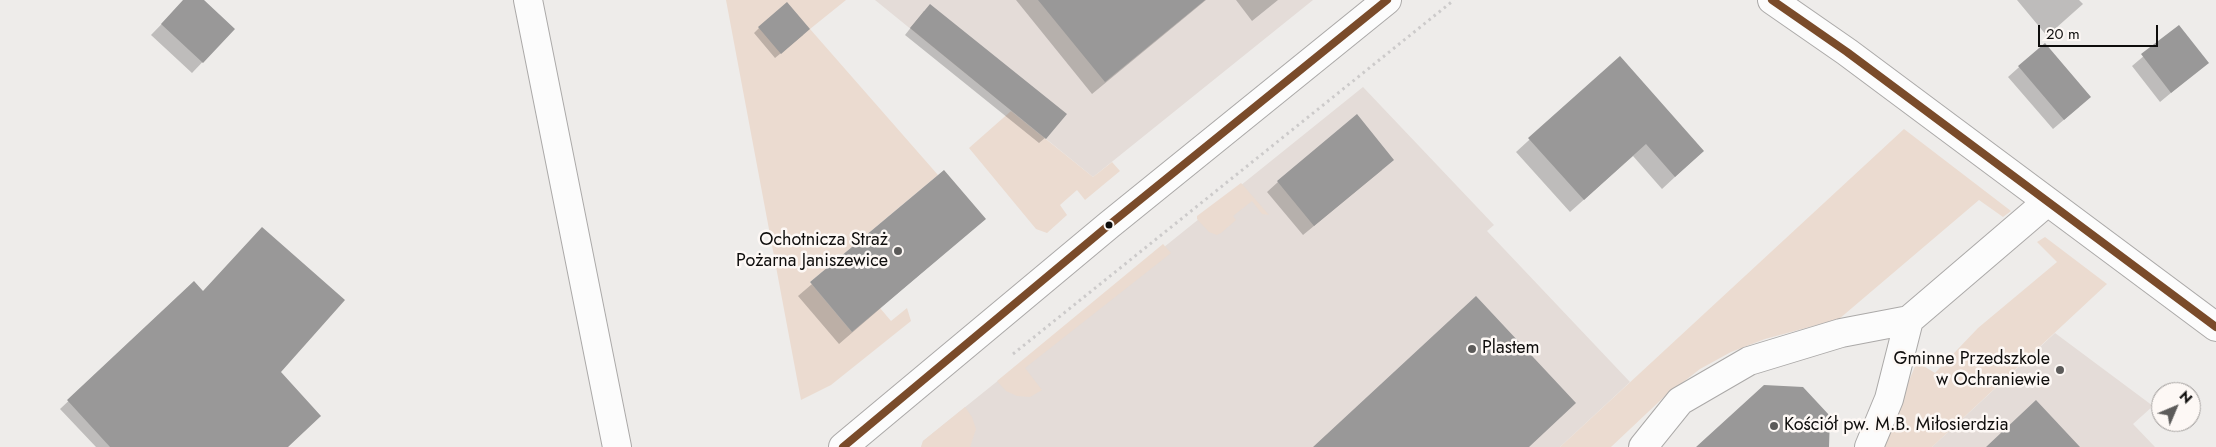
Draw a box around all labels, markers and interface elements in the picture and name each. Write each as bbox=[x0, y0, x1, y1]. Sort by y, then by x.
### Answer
scale bar bbox=[2041, 15, 2161, 47]
text: 20 m bbox=[2046, 23, 2080, 45]
unlabelled marker bbox=[1104, 220, 1114, 230]
place label: Ochotnicza Straż Pożarna Janiszewice bbox=[736, 230, 888, 272]
marker: Ochotnicza Straż Pożarna Janiszewice bbox=[892, 245, 904, 257]
place label: Plastem bbox=[1482, 338, 1540, 360]
marker: Plastem bbox=[1466, 343, 1478, 355]
place label: Gminne Przedszkole w Ochraniewie bbox=[1894, 349, 2050, 392]
marker: Gminne Przedszkole w Ochraniewie bbox=[2054, 364, 2066, 376]
north arrow bbox=[2151, 382, 2201, 432]
text: N bbox=[2175, 386, 2197, 408]
place label: Kościół pw. M.B. Miłosierdzia bbox=[1784, 415, 2008, 437]
marker: Kościół pw. M.B. Miłosierdzia bbox=[1768, 420, 1780, 432]

